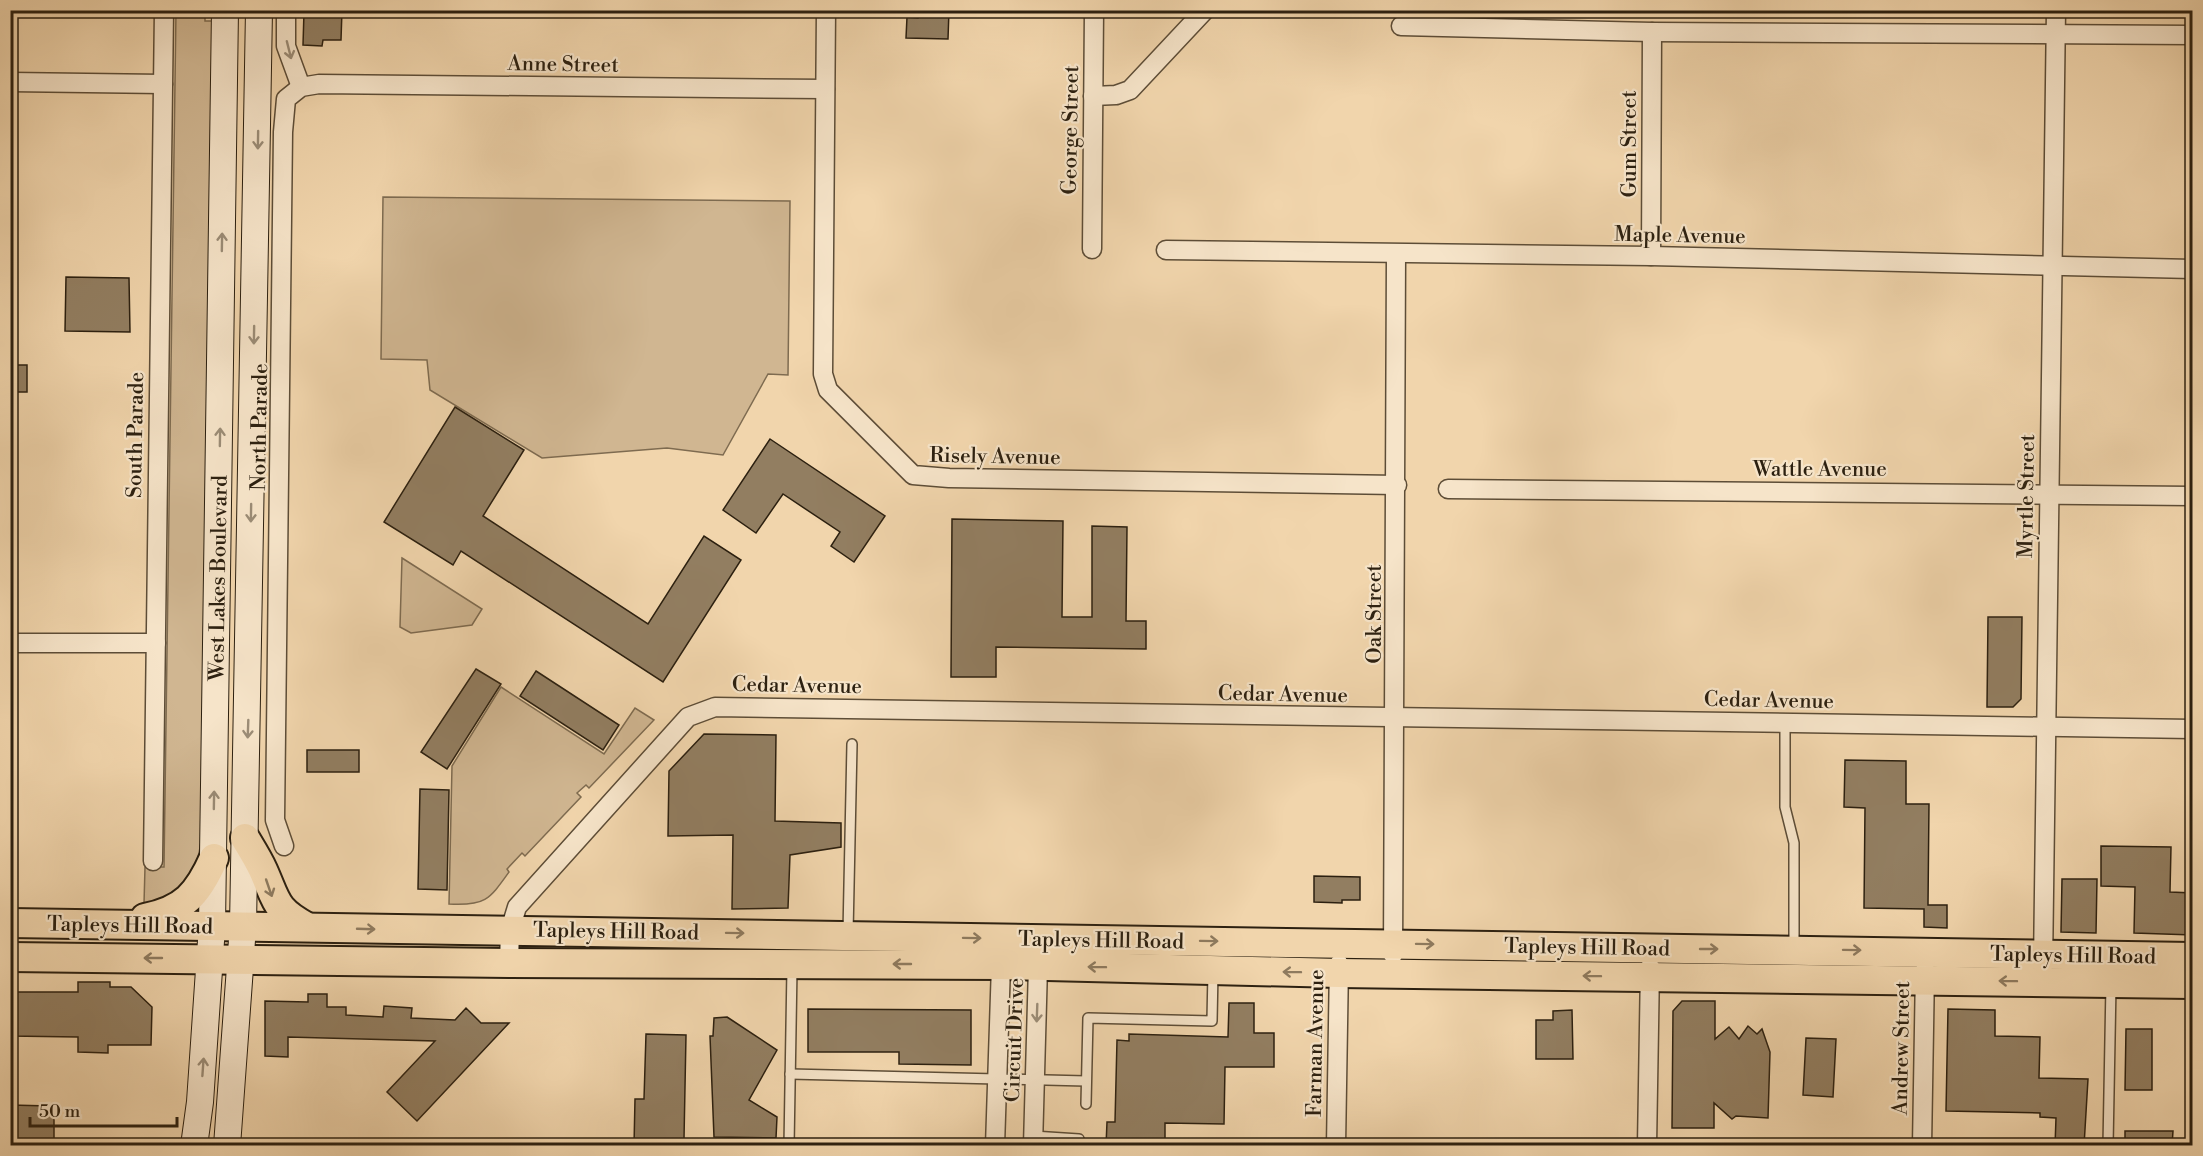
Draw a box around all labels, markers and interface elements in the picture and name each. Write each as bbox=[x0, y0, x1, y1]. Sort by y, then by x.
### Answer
one-way arrow bbox=[283, 40, 295, 59]
street label: Anne Street bbox=[506, 51, 619, 79]
street label: George Street bbox=[1057, 65, 1085, 195]
street label: Gum Street bbox=[1617, 90, 1643, 198]
one-way arrow bbox=[252, 130, 263, 150]
street label: Maple Avenue bbox=[1614, 222, 1746, 250]
one-way arrow bbox=[216, 233, 228, 253]
one-way arrow bbox=[249, 325, 260, 345]
street label: North Parade bbox=[246, 363, 274, 491]
street label: South Parade bbox=[122, 372, 150, 498]
one-way arrow bbox=[214, 428, 226, 448]
street label: Myrtle Street bbox=[2013, 433, 2041, 558]
street label: Risely Avenue bbox=[929, 443, 1061, 471]
street label: Wattle Avenue bbox=[1752, 457, 1887, 483]
street label: West Lakes Boulevard bbox=[204, 475, 234, 682]
one-way arrow bbox=[246, 502, 257, 522]
street label: Oak Street bbox=[1362, 564, 1388, 664]
street label: Cedar Avenue bbox=[732, 672, 862, 700]
street label: Cedar Avenue bbox=[1218, 681, 1348, 709]
street label: Cedar Avenue bbox=[1704, 687, 1834, 715]
one-way arrow bbox=[242, 718, 254, 738]
one-way arrow bbox=[209, 790, 220, 810]
one-way arrow bbox=[265, 878, 276, 897]
street label: Tapleys Hill Road bbox=[47, 912, 213, 940]
street label: Tapleys Hill Road bbox=[533, 918, 699, 946]
one-way arrow bbox=[355, 923, 375, 934]
one-way arrow bbox=[725, 927, 745, 939]
street label: Tapleys Hill Road bbox=[1018, 927, 1184, 955]
one-way arrow bbox=[962, 932, 982, 944]
street label: Tapleys Hill Road bbox=[1504, 934, 1670, 962]
one-way arrow bbox=[1199, 935, 1219, 947]
one-way arrow bbox=[1415, 938, 1435, 950]
street label: Tapleys Hill Road bbox=[1990, 942, 2156, 970]
one-way arrow bbox=[1698, 943, 1718, 955]
one-way arrow bbox=[1842, 945, 1862, 956]
one-way arrow bbox=[143, 953, 163, 964]
one-way arrow bbox=[892, 958, 912, 970]
one-way arrow bbox=[1087, 962, 1107, 973]
one-way arrow bbox=[1282, 966, 1302, 978]
street label: Farman Avenue bbox=[1302, 969, 1330, 1117]
one-way arrow bbox=[1582, 970, 1602, 982]
one-way arrow bbox=[1999, 975, 2019, 987]
street label: Circuit Drive bbox=[1000, 977, 1030, 1103]
street label: Andrew Street bbox=[1888, 980, 1916, 1116]
one-way arrow bbox=[1031, 1003, 1043, 1023]
one-way arrow bbox=[198, 1057, 209, 1077]
scale bar bbox=[30, 1090, 177, 1128]
text: 50 m bbox=[39, 1100, 81, 1123]

